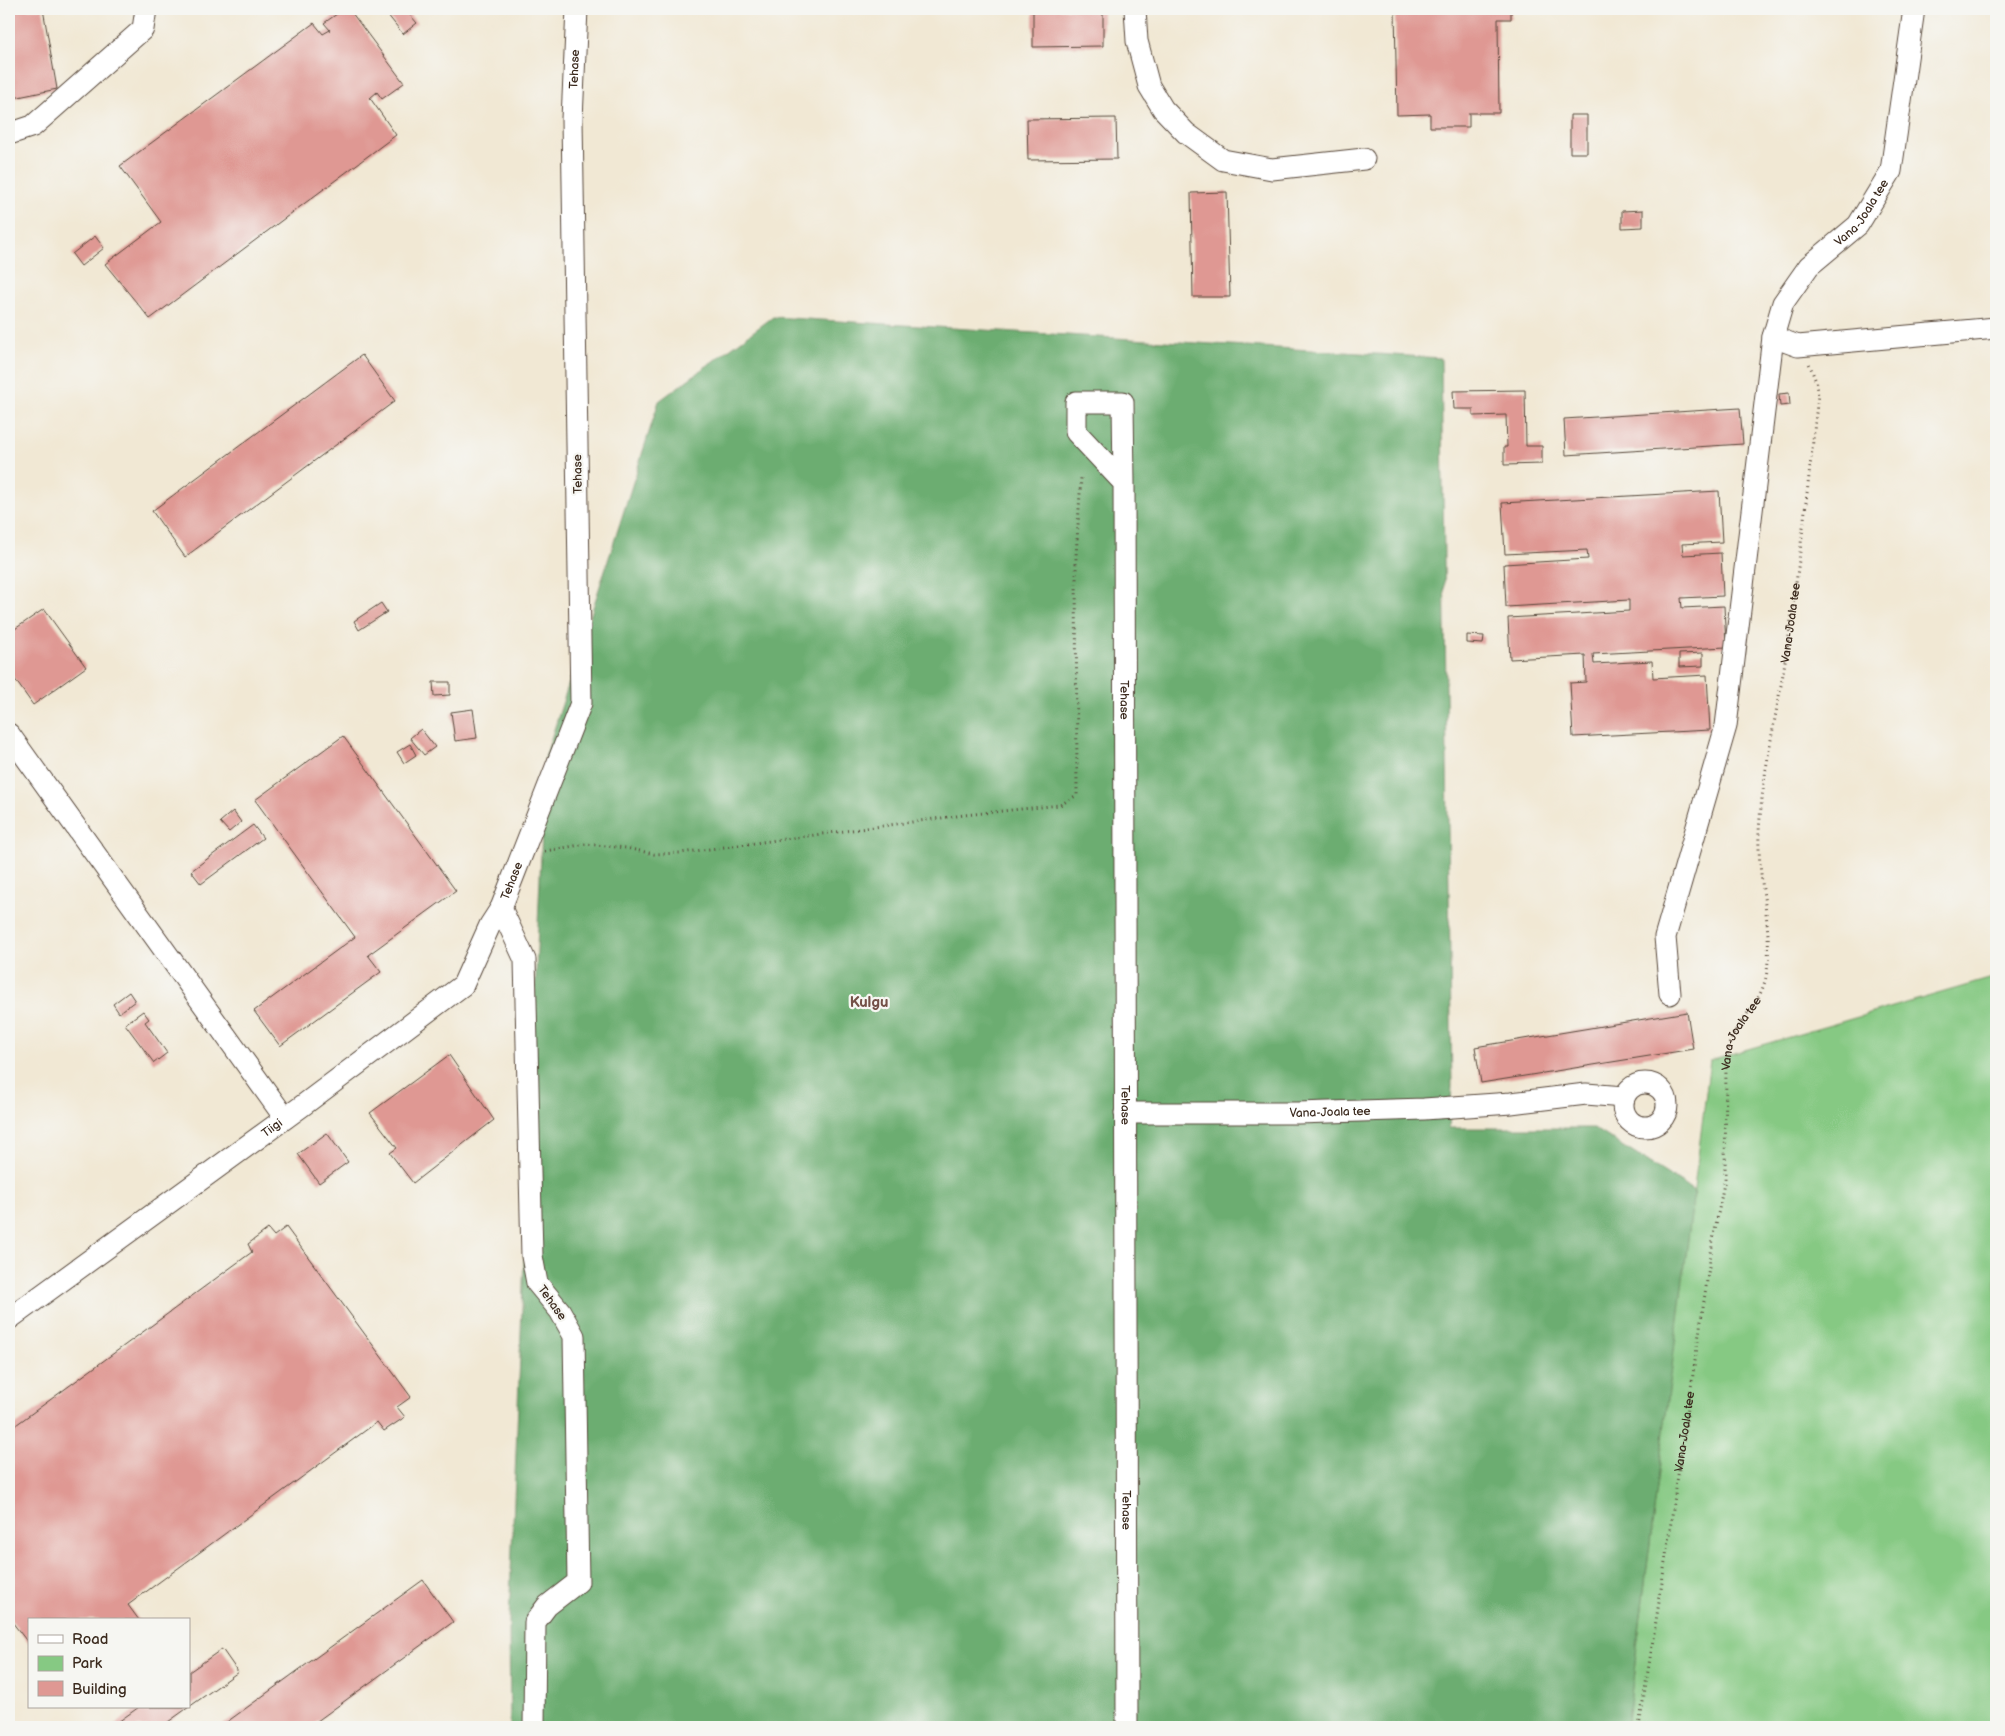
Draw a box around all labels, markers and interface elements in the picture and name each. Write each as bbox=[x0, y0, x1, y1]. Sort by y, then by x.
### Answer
street label: Tehase bbox=[566, 49, 583, 89]
street label: Vana-Joala tee bbox=[1831, 176, 1892, 249]
street label: Tehase bbox=[570, 454, 586, 494]
street label: Vana-Joala tee bbox=[1777, 582, 1803, 664]
street label: Tehase bbox=[1117, 680, 1132, 720]
street label: Tehase bbox=[497, 860, 526, 902]
district label: Kulgu bbox=[850, 993, 888, 1012]
street label: Vana-Joala tee bbox=[1718, 994, 1764, 1070]
street label: Tehase bbox=[1118, 1085, 1133, 1125]
street label: Vana-Joala tee bbox=[1289, 1103, 1371, 1121]
street label: Tiigi bbox=[259, 1115, 285, 1140]
street label: Tehase bbox=[534, 1283, 570, 1323]
street label: Vana-Joala tee bbox=[1671, 1390, 1698, 1473]
street label: Tehase bbox=[1119, 1490, 1134, 1530]
legend bbox=[28, 1618, 190, 1708]
text: Road bbox=[72, 1630, 108, 1649]
text: Park bbox=[72, 1654, 103, 1673]
text: Building bbox=[72, 1680, 127, 1699]

